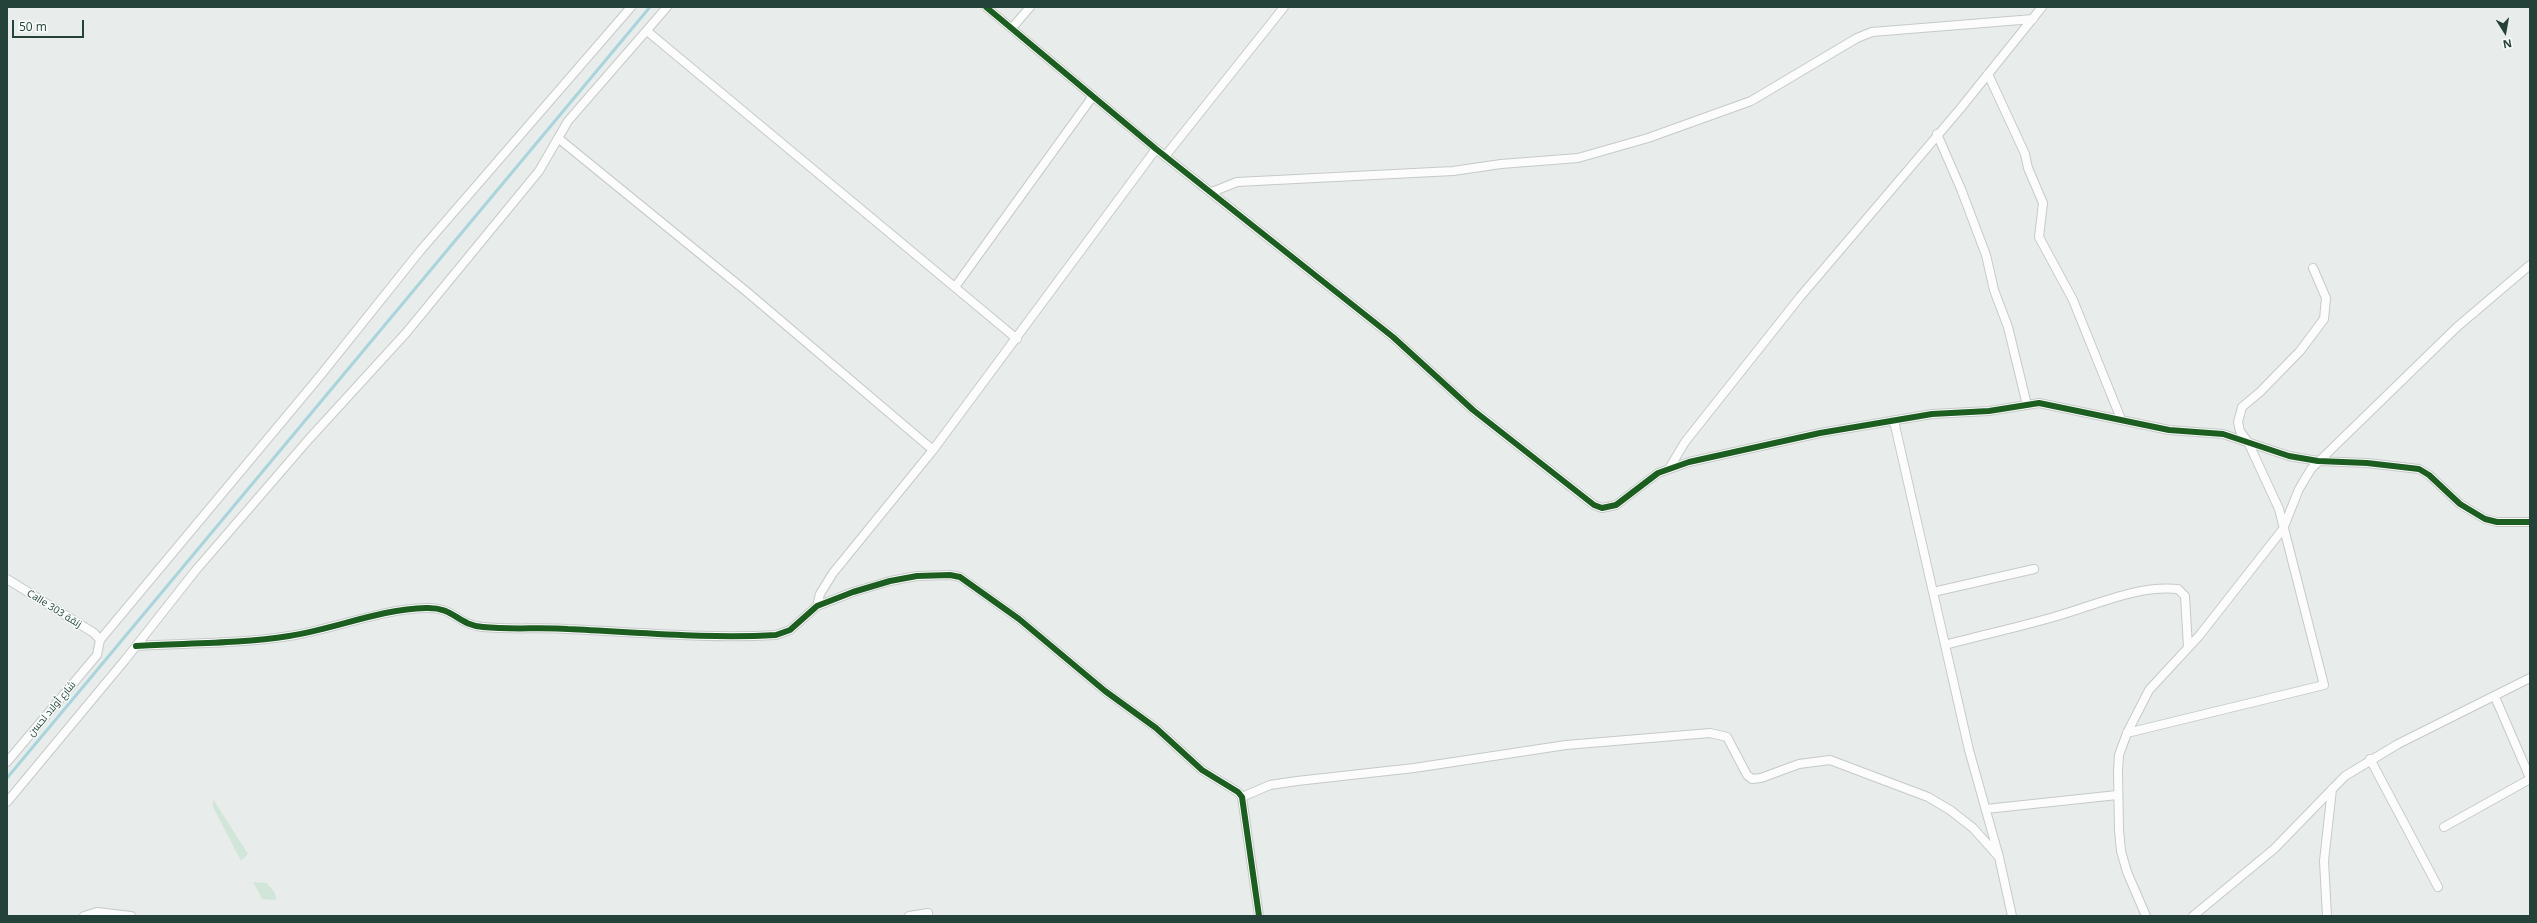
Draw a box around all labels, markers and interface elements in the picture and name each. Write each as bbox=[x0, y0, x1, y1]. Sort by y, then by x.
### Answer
scale bar bbox=[14, 12, 86, 38]
north arrow bbox=[2485, 12, 2525, 52]
text: 50 m bbox=[19, 18, 47, 35]
text: N bbox=[2502, 36, 2513, 52]
street label: Calle 303 زنقة bbox=[24, 587, 84, 631]
street label: شارع أولاد لحسن bbox=[25, 679, 79, 739]

